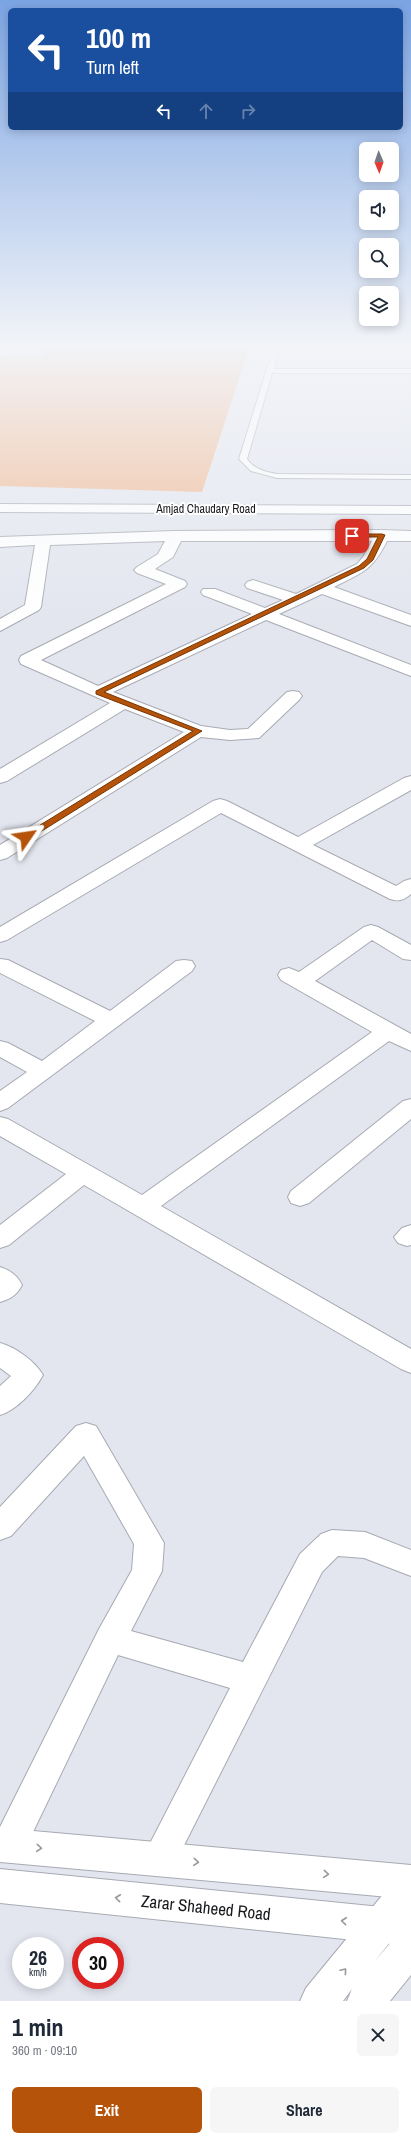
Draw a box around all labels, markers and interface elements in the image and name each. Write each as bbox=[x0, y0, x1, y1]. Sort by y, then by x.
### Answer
text: 100 m bbox=[86, 19, 151, 57]
icon: left bbox=[20, 24, 72, 76]
text: Turn left bbox=[86, 55, 139, 80]
icon: left bbox=[153, 100, 175, 122]
icon: ahead bbox=[195, 100, 217, 122]
icon: right bbox=[237, 100, 259, 122]
north arrow bbox=[359, 142, 399, 182]
map controls bbox=[359, 142, 399, 326]
button: sound bbox=[359, 190, 399, 230]
button: search bbox=[359, 238, 399, 278]
button: layers bbox=[359, 286, 399, 326]
street label: Amjad Chaudary Road bbox=[155, 501, 256, 517]
pin bbox=[335, 519, 369, 553]
icon: arrive bbox=[341, 525, 363, 547]
position arrow bbox=[5, 816, 47, 858]
one-way arrow bbox=[36, 1843, 42, 1852]
one-way arrow bbox=[193, 1858, 199, 1867]
one-way arrow bbox=[323, 1869, 329, 1878]
street label: Zarar Shaheed Road bbox=[140, 1889, 272, 1925]
one-way arrow bbox=[115, 1894, 121, 1903]
one-way arrow bbox=[341, 1917, 347, 1926]
speed limit sign: 30 bbox=[72, 1937, 124, 1989]
text: 26 bbox=[29, 1944, 47, 1971]
text: km/h bbox=[29, 1966, 47, 1979]
one-way arrow bbox=[340, 1968, 347, 1976]
text: 1 min bbox=[12, 2011, 63, 2043]
button: close bbox=[357, 2014, 399, 2056]
text: 360 m · 09:10 bbox=[12, 2042, 77, 2059]
button: Exit bbox=[12, 2087, 202, 2133]
button: Share bbox=[210, 2087, 399, 2133]

